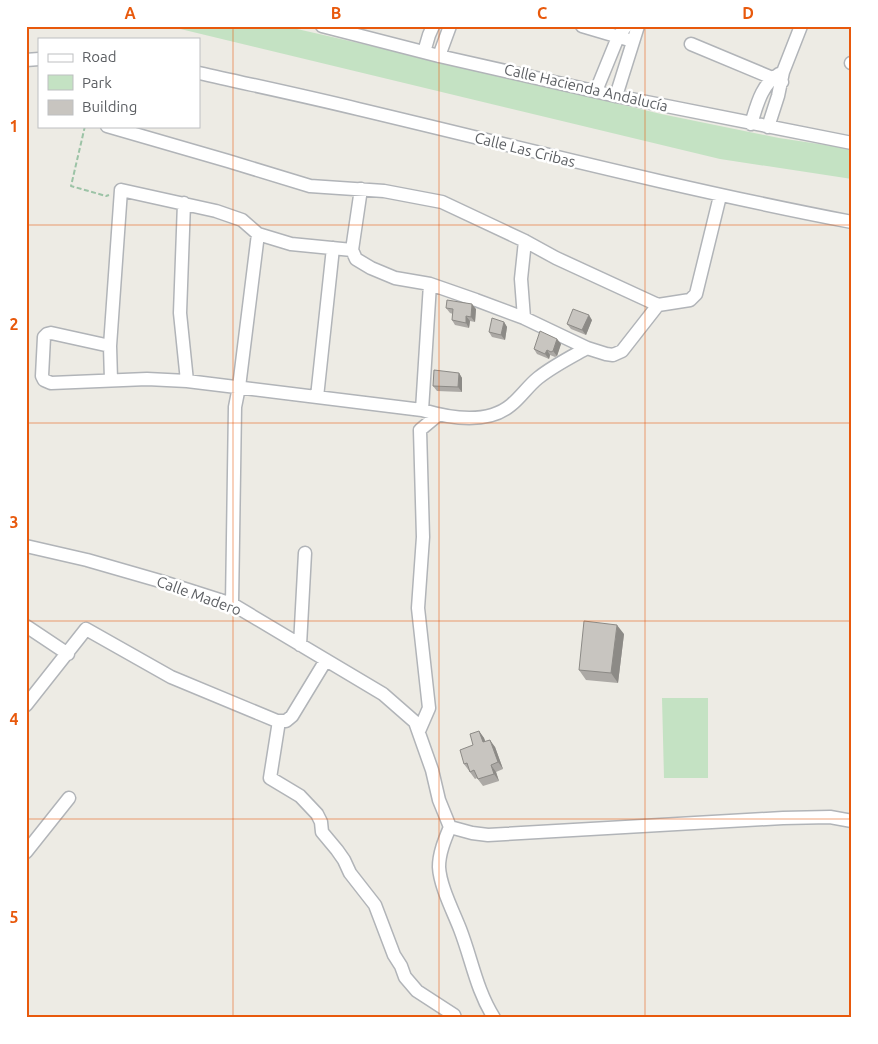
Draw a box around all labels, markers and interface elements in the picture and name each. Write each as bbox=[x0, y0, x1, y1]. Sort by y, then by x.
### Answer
text: A bbox=[124, 4, 136, 22]
text: B bbox=[331, 4, 341, 22]
text: C bbox=[537, 4, 547, 22]
text: D bbox=[742, 4, 754, 22]
legend bbox=[38, 38, 200, 128]
text: Road bbox=[82, 48, 117, 65]
street label: Calle Hacienda Andalucía bbox=[503, 60, 670, 115]
text: Park bbox=[82, 74, 112, 91]
text: Building bbox=[82, 98, 137, 115]
text: 1 bbox=[9, 117, 19, 135]
street label: Calle Las Cribas bbox=[473, 129, 577, 170]
text: 2 bbox=[9, 315, 19, 333]
text: 3 bbox=[9, 513, 19, 531]
street label: Calle Madero bbox=[155, 572, 244, 619]
text: 4 bbox=[9, 710, 19, 728]
text: 5 bbox=[9, 908, 19, 926]

